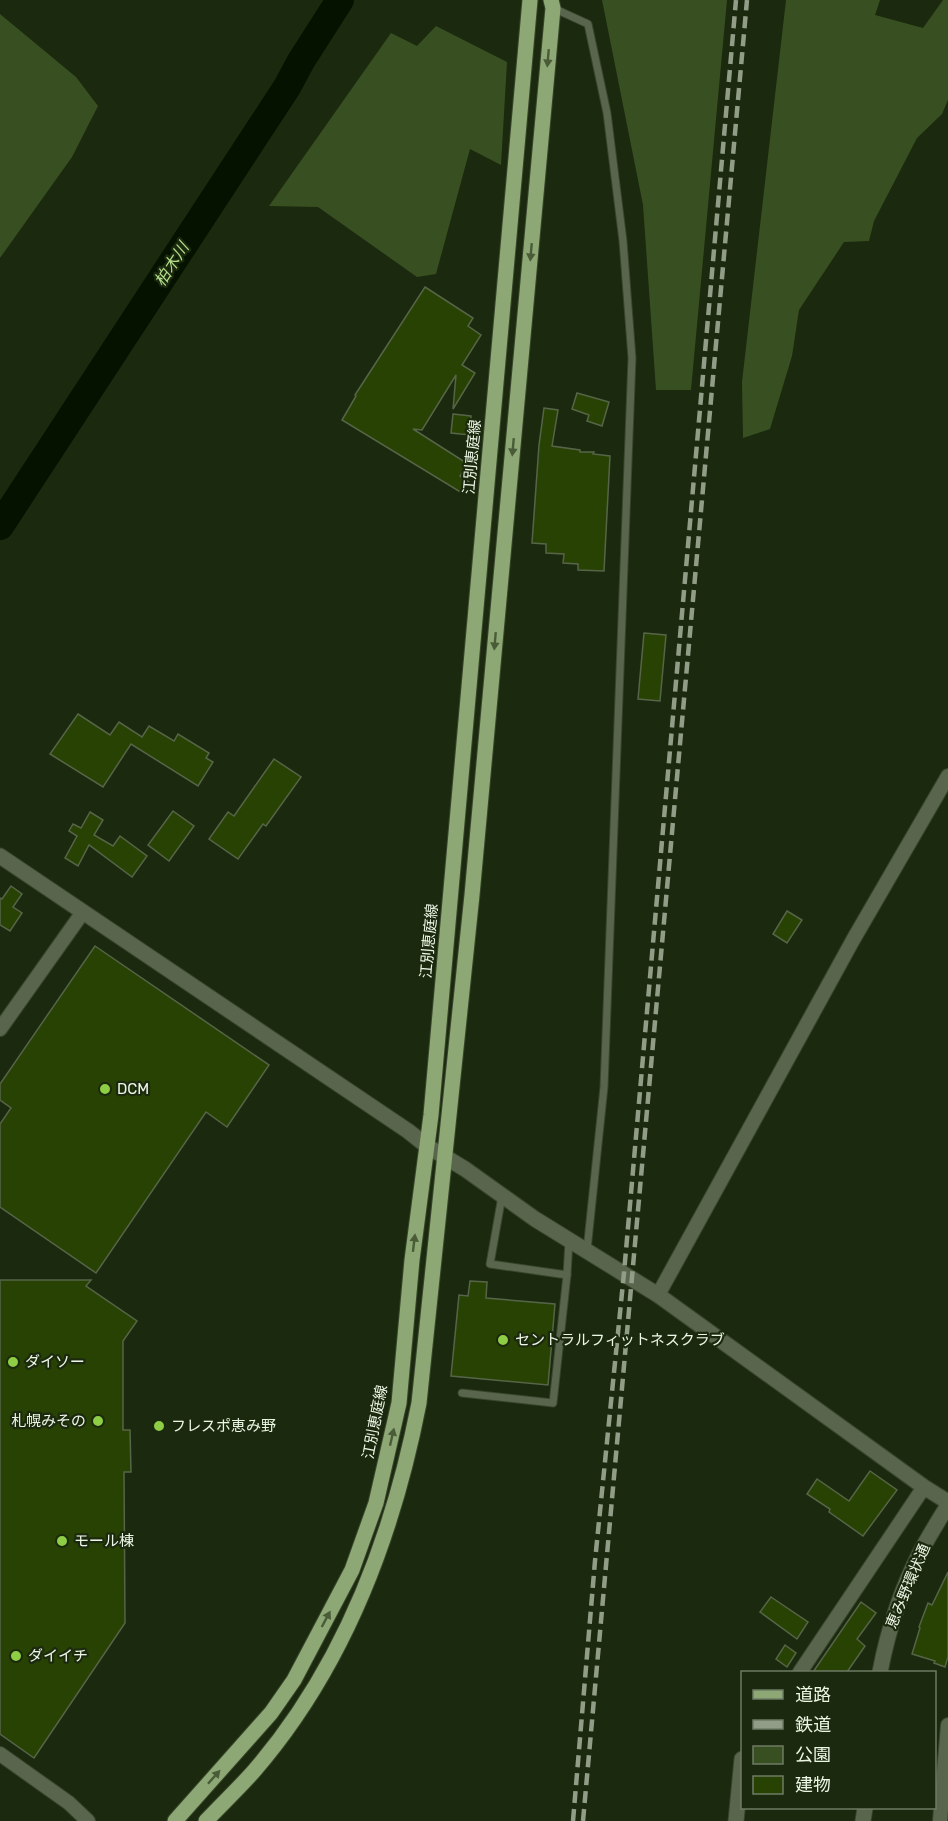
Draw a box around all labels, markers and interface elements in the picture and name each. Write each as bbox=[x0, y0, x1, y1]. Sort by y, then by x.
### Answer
one-way arrow bbox=[543, 49, 553, 68]
water label: 柏木川 bbox=[150, 237, 194, 290]
one-way arrow bbox=[526, 243, 536, 262]
street label: 江別恵庭線 bbox=[460, 419, 484, 495]
one-way arrow bbox=[508, 437, 518, 456]
one-way arrow bbox=[490, 631, 500, 650]
street label: 江別恵庭線 bbox=[417, 903, 441, 979]
place label: DCM bbox=[117, 1080, 149, 1098]
marker: DCM bbox=[98, 1082, 112, 1096]
one-way arrow bbox=[410, 1234, 419, 1253]
place label: セントラルフィットネスクラブ bbox=[515, 1331, 725, 1349]
marker: セントラルフィットネスクラブ bbox=[496, 1333, 510, 1347]
place label: ダイソー bbox=[25, 1353, 85, 1371]
marker: ダイソー bbox=[6, 1355, 20, 1369]
street label: 江別恵庭線 bbox=[359, 1383, 391, 1461]
place label: 札幌みその bbox=[11, 1412, 86, 1430]
marker: 札幌みその bbox=[91, 1414, 105, 1428]
place label: フレスポ恵み野 bbox=[171, 1417, 276, 1435]
marker: フレスポ恵み野 bbox=[152, 1419, 166, 1433]
one-way arrow bbox=[388, 1427, 397, 1446]
place label: モール棟 bbox=[74, 1532, 134, 1550]
marker: モール棟 bbox=[55, 1534, 69, 1548]
street label: 恵み野環状通 bbox=[882, 1541, 934, 1631]
one-way arrow bbox=[321, 1611, 331, 1628]
place label: ダイイチ bbox=[28, 1647, 88, 1665]
marker: ダイイチ bbox=[9, 1649, 23, 1663]
legend bbox=[741, 1671, 936, 1809]
text: 道路 bbox=[795, 1684, 831, 1706]
text: 鉄道 bbox=[795, 1714, 831, 1736]
text: 公園 bbox=[795, 1744, 831, 1766]
one-way arrow bbox=[207, 1770, 220, 1785]
text: 建物 bbox=[795, 1774, 831, 1796]

